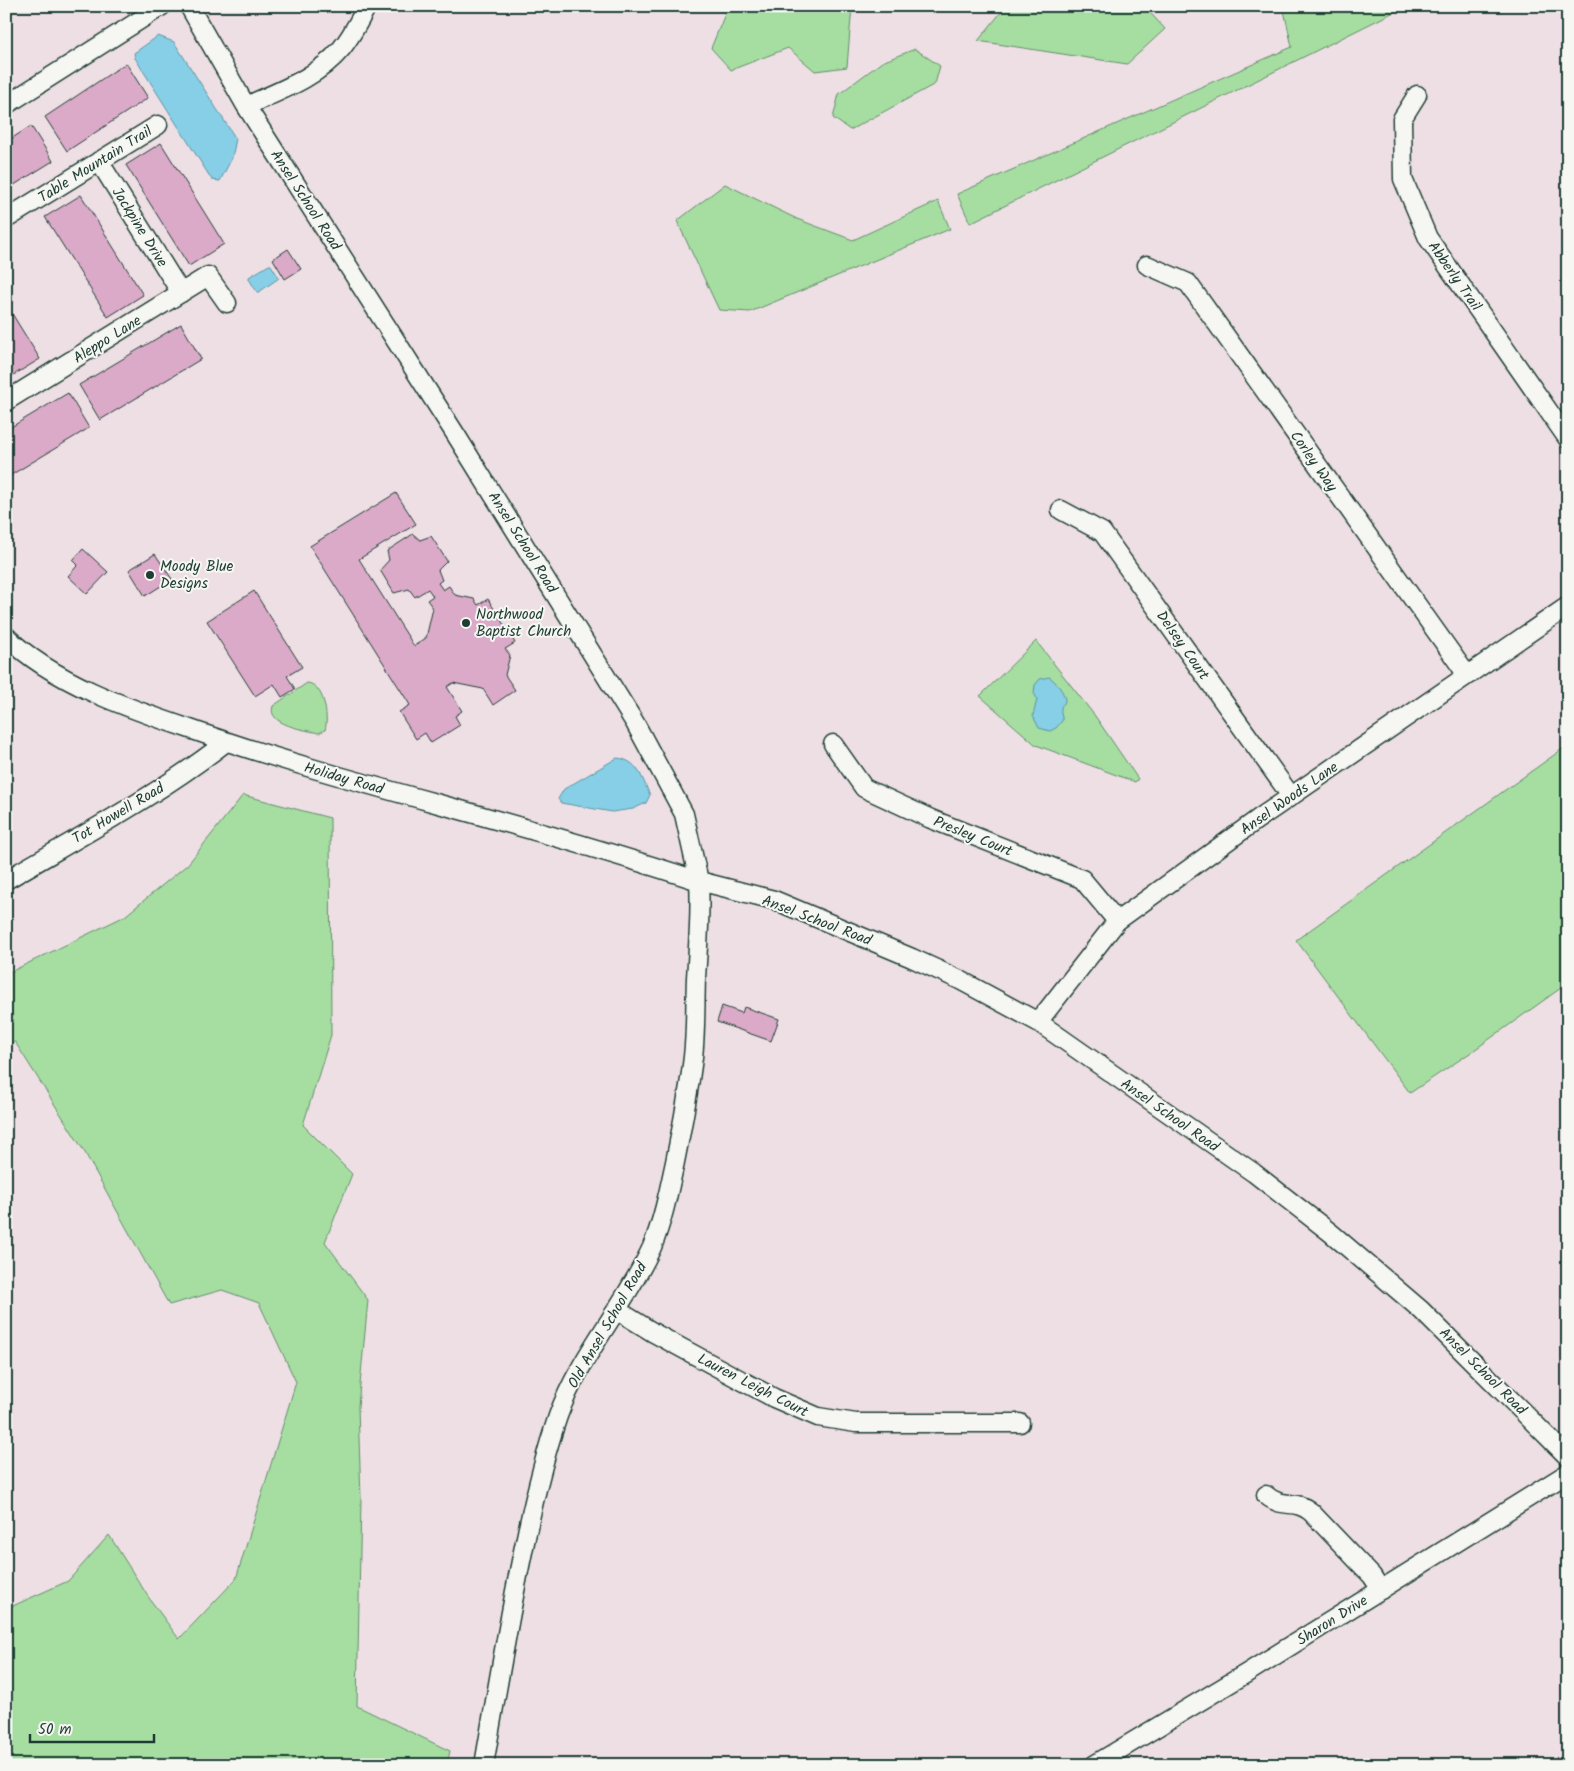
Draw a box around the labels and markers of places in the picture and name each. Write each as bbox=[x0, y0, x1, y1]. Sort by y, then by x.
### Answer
place label: Moody Blue Designs bbox=[160, 555, 233, 596]
marker: Moody Blue Designs bbox=[144, 569, 156, 581]
place label: Northwood Baptist Church bbox=[476, 603, 571, 644]
marker: Northwood Baptist Church bbox=[460, 617, 472, 629]

